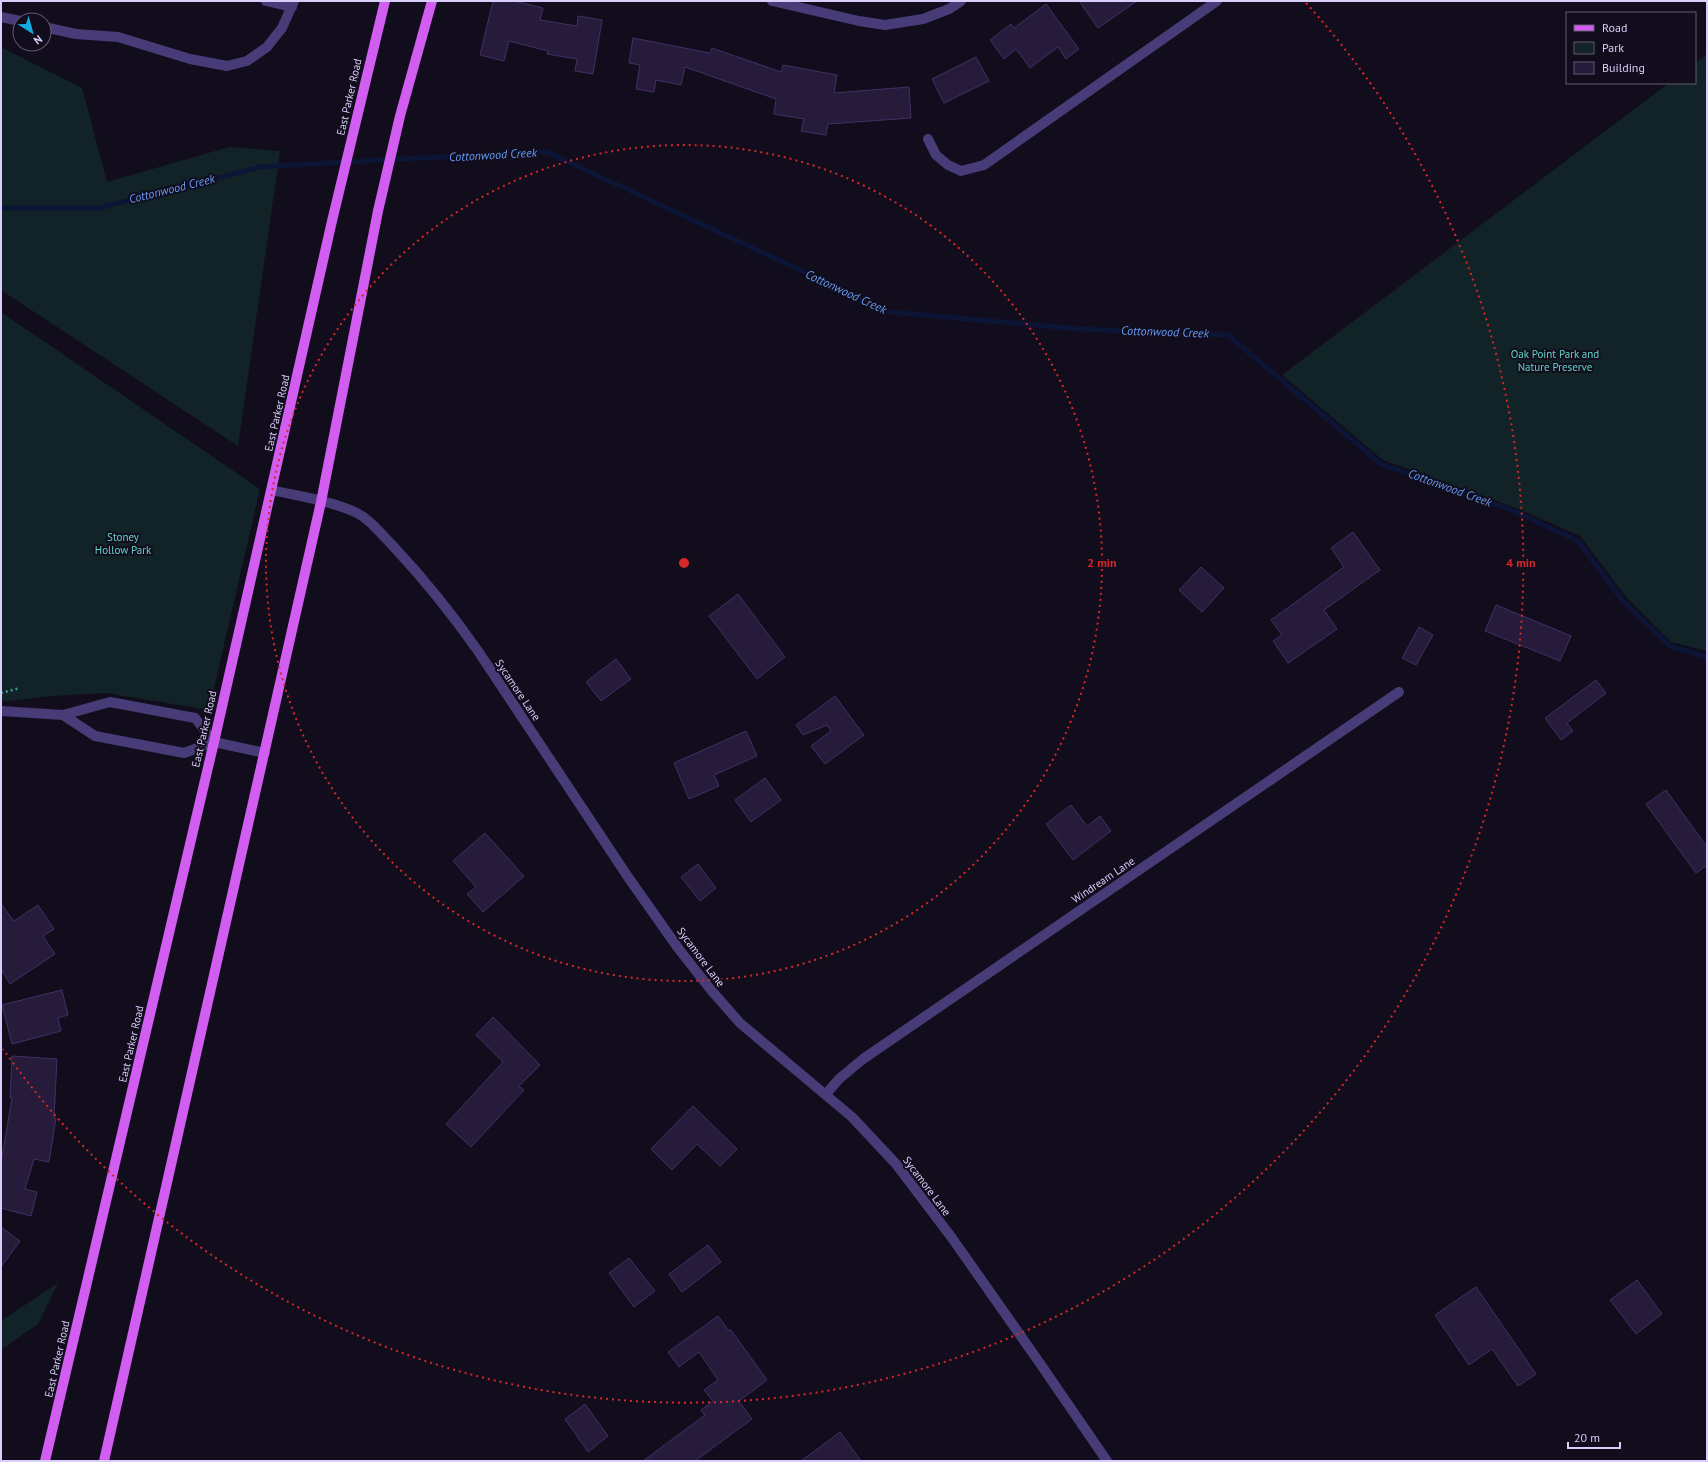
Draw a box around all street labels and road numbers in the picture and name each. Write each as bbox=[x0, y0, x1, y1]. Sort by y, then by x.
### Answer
street label: East Parker Road bbox=[333, 57, 365, 137]
street label: East Parker Road bbox=[261, 373, 293, 453]
street label: Sycamore Lane bbox=[492, 657, 544, 724]
street label: East Parker Road bbox=[188, 689, 220, 769]
street label: Windream Lane bbox=[1069, 854, 1138, 906]
street label: Sycamore Lane bbox=[674, 924, 728, 990]
street label: East Parker Road bbox=[115, 1004, 147, 1084]
street label: Sycamore Lane bbox=[900, 1153, 954, 1219]
street label: East Parker Road bbox=[41, 1319, 73, 1399]

